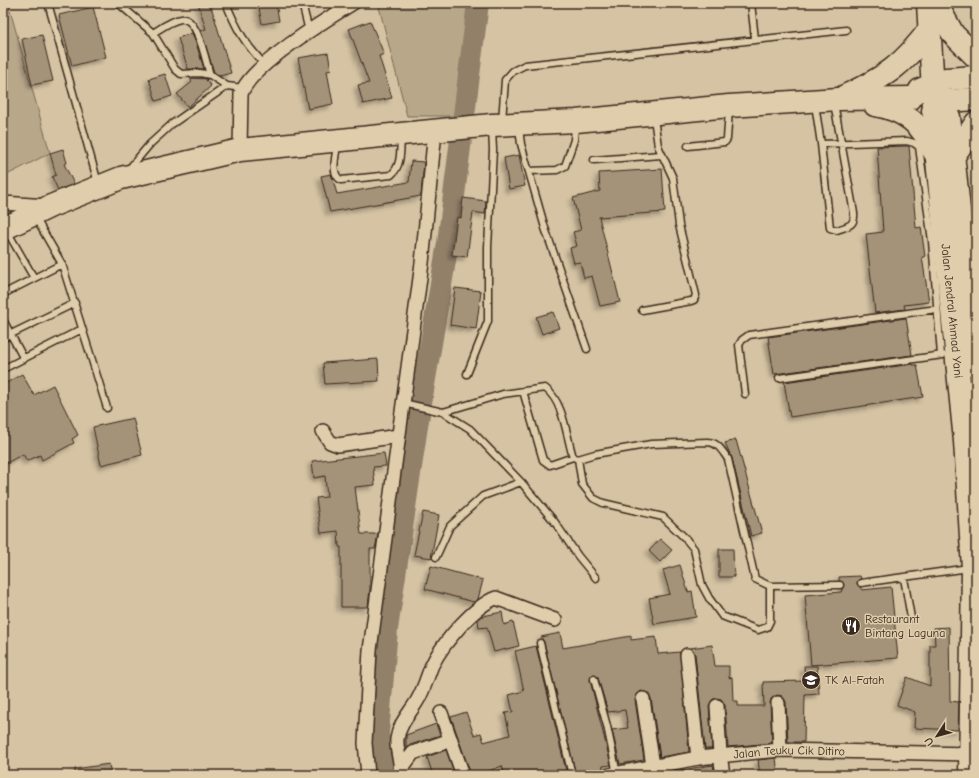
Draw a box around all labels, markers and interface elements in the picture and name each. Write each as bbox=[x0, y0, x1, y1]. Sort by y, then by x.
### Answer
street label: Jalan Jendral Ahmad Yani bbox=[938, 243, 966, 379]
place label: Restaurant Bintang Laguna bbox=[865, 612, 945, 640]
restaurant icon: Restaurant Bintang Laguna bbox=[840, 615, 862, 637]
school or university icon: TK Al-Fatah bbox=[800, 669, 822, 691]
place label: TK Al-Fatah bbox=[825, 673, 885, 687]
north arrow bbox=[917, 716, 957, 756]
text: U bbox=[922, 735, 937, 748]
street label: Jalan Teuku Cik Ditiro bbox=[733, 743, 845, 762]

